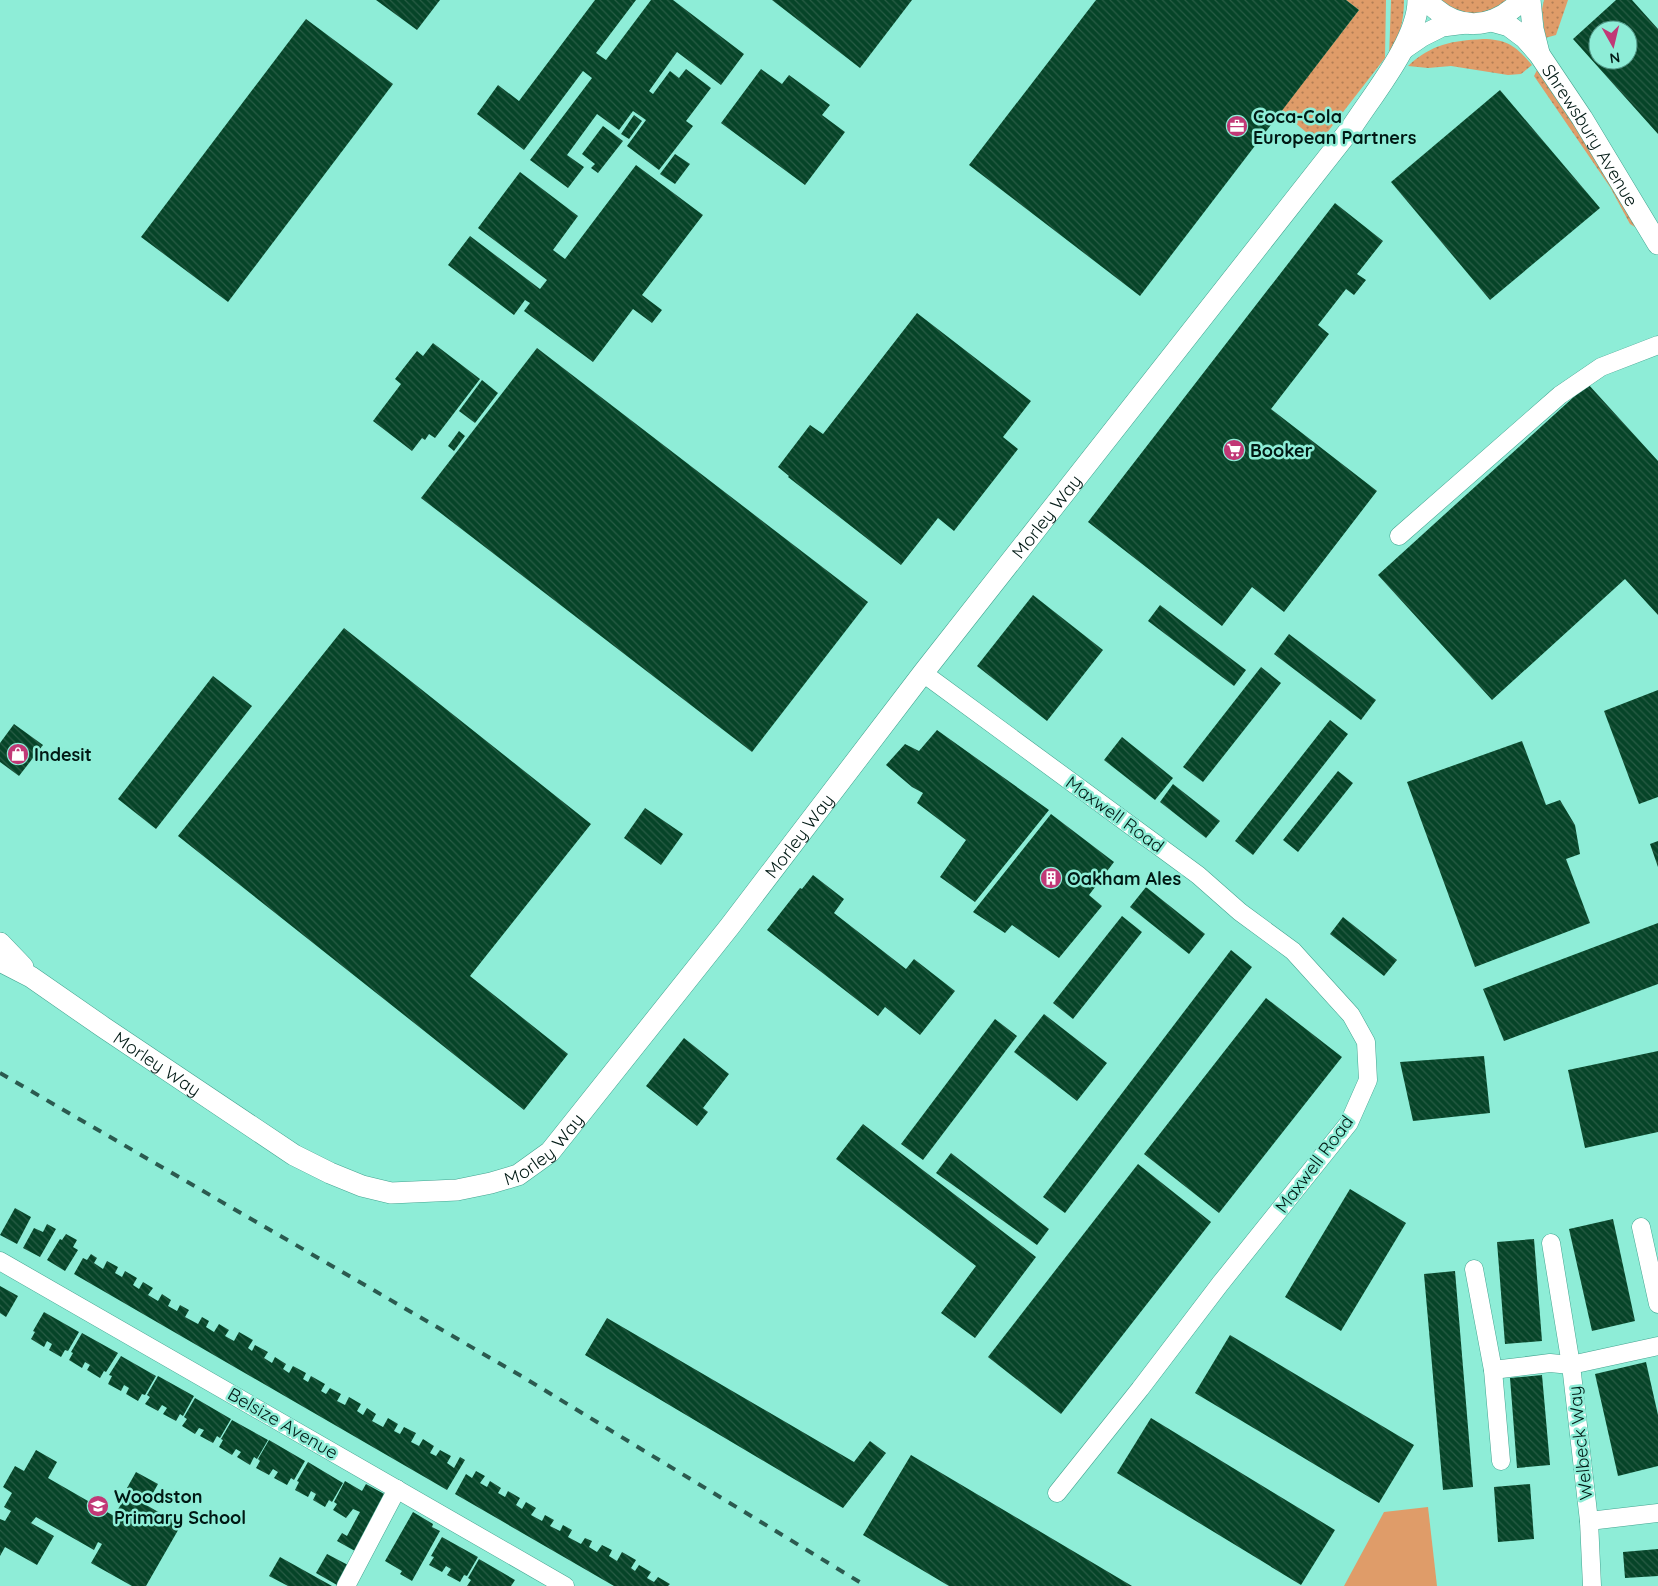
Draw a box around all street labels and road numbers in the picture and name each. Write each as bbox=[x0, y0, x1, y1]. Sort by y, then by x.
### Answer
street label: Shrewsbury Avenue bbox=[1537, 59, 1644, 210]
street label: Morley Way bbox=[1006, 470, 1086, 563]
street label: Maxwell Road bbox=[1061, 771, 1169, 857]
street label: Morley Way bbox=[759, 789, 838, 883]
street label: Morley Way bbox=[109, 1026, 205, 1101]
street label: Morley Way bbox=[501, 1108, 588, 1190]
street label: Maxwell Road bbox=[1270, 1111, 1358, 1217]
street label: Belsize Avenue bbox=[224, 1382, 342, 1464]
street label: Welbeck Way bbox=[1563, 1385, 1597, 1501]

